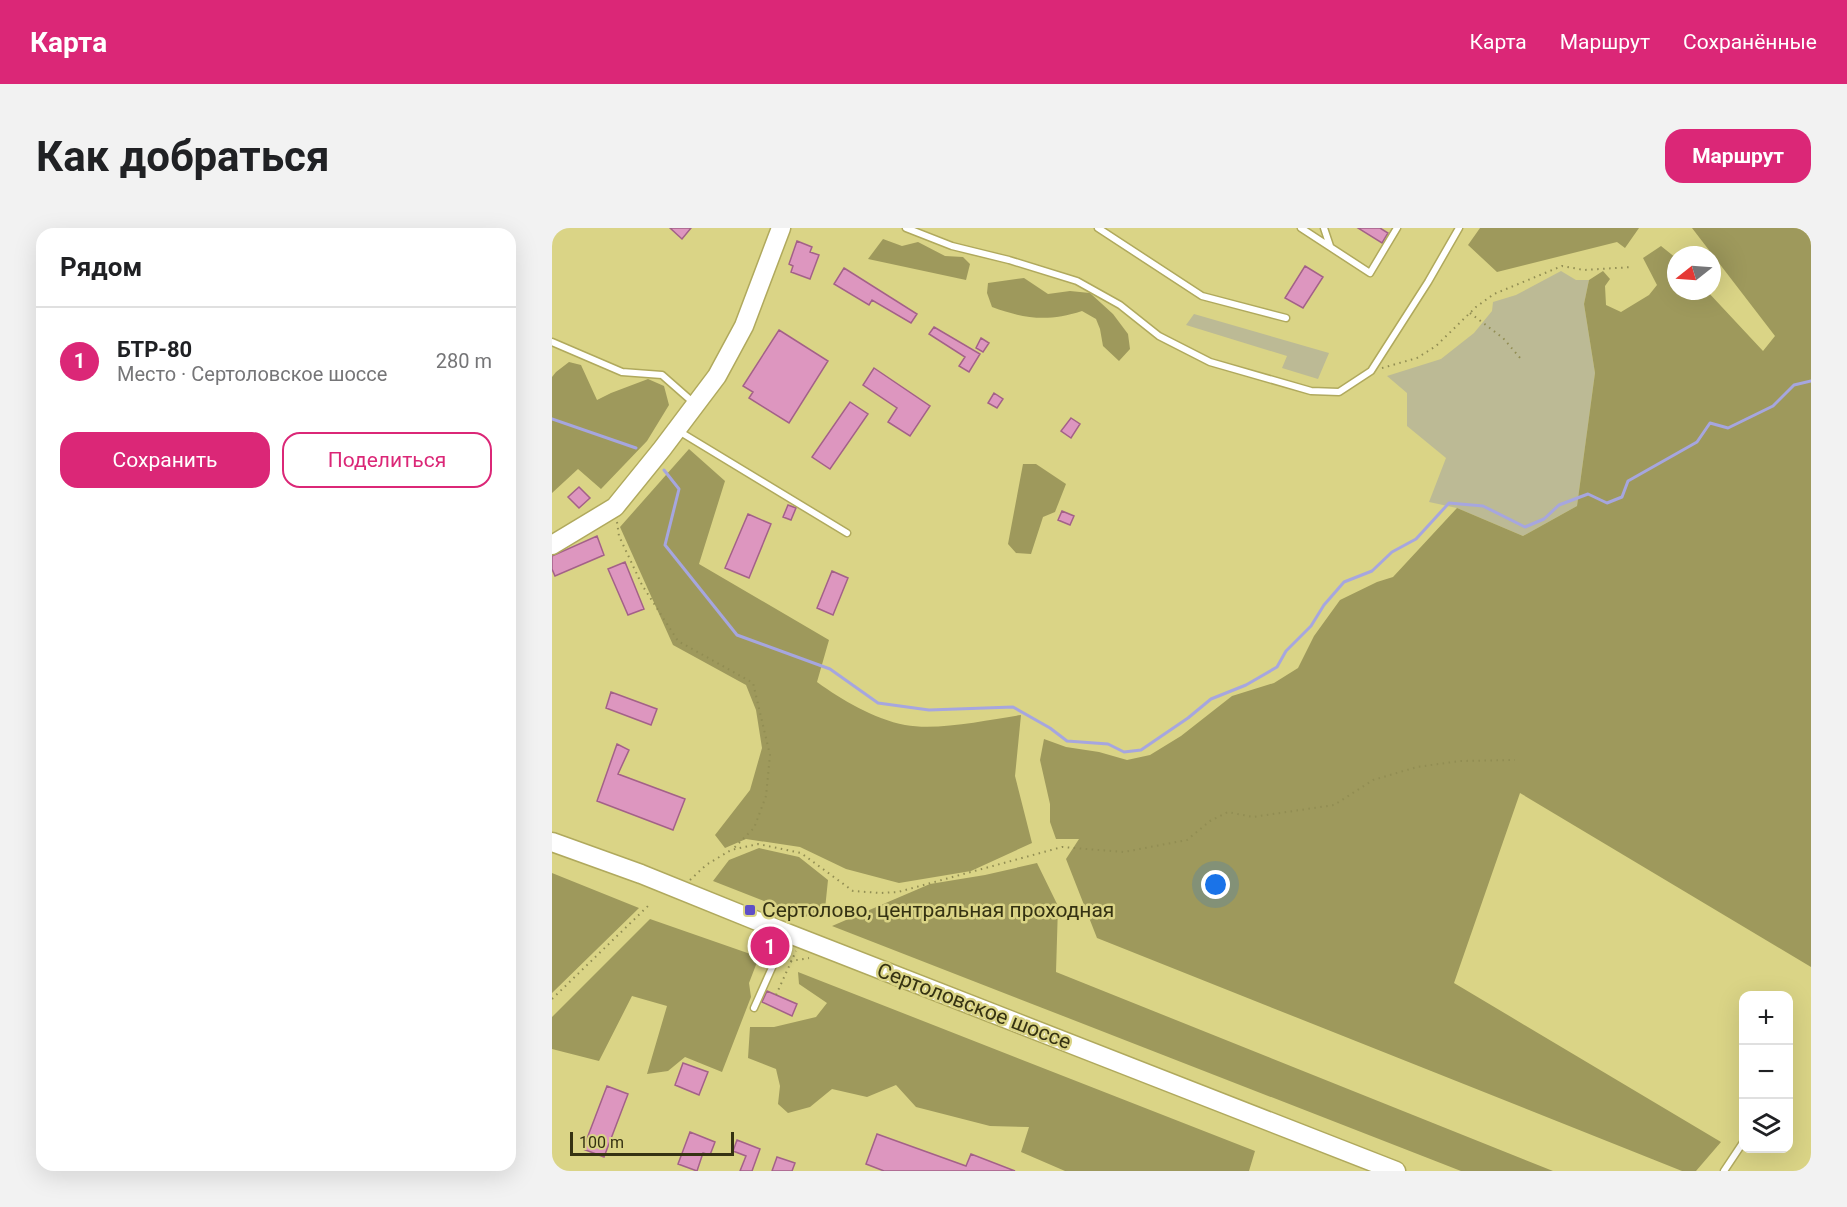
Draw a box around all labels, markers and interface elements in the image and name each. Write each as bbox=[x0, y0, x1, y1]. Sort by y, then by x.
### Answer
text: Карта bbox=[30, 26, 107, 59]
text: Карта bbox=[1470, 30, 1527, 54]
text: Маршрут bbox=[1560, 30, 1650, 54]
text: Сохранённые bbox=[1683, 30, 1817, 54]
button: Маршрут bbox=[1665, 129, 1811, 183]
text: Как добраться bbox=[36, 132, 330, 181]
north arrow bbox=[1667, 246, 1721, 300]
text: Рядом bbox=[60, 252, 142, 282]
text: БТР-80 bbox=[117, 337, 192, 362]
text: 1 bbox=[74, 349, 85, 373]
text: 280 m bbox=[436, 349, 492, 373]
text: Место · Сертоловское шоссе bbox=[117, 362, 387, 386]
button: Сохранить bbox=[60, 432, 270, 488]
button: Поделиться bbox=[282, 432, 492, 488]
your location bbox=[1201, 870, 1230, 899]
place label: Сертолово, центральная проходная bbox=[762, 898, 1114, 922]
marker: Сертолово, центральная проходная bbox=[743, 903, 757, 917]
pin: 1 bbox=[750, 924, 790, 968]
street label: Сертоловское шоссе bbox=[874, 958, 1074, 1054]
map controls bbox=[1739, 991, 1793, 1153]
button: + bbox=[1739, 991, 1793, 1045]
button: − bbox=[1739, 1045, 1793, 1099]
button: layers bbox=[1739, 1099, 1793, 1153]
scale bar bbox=[570, 1129, 734, 1156]
text: 100 m bbox=[579, 1133, 624, 1152]

